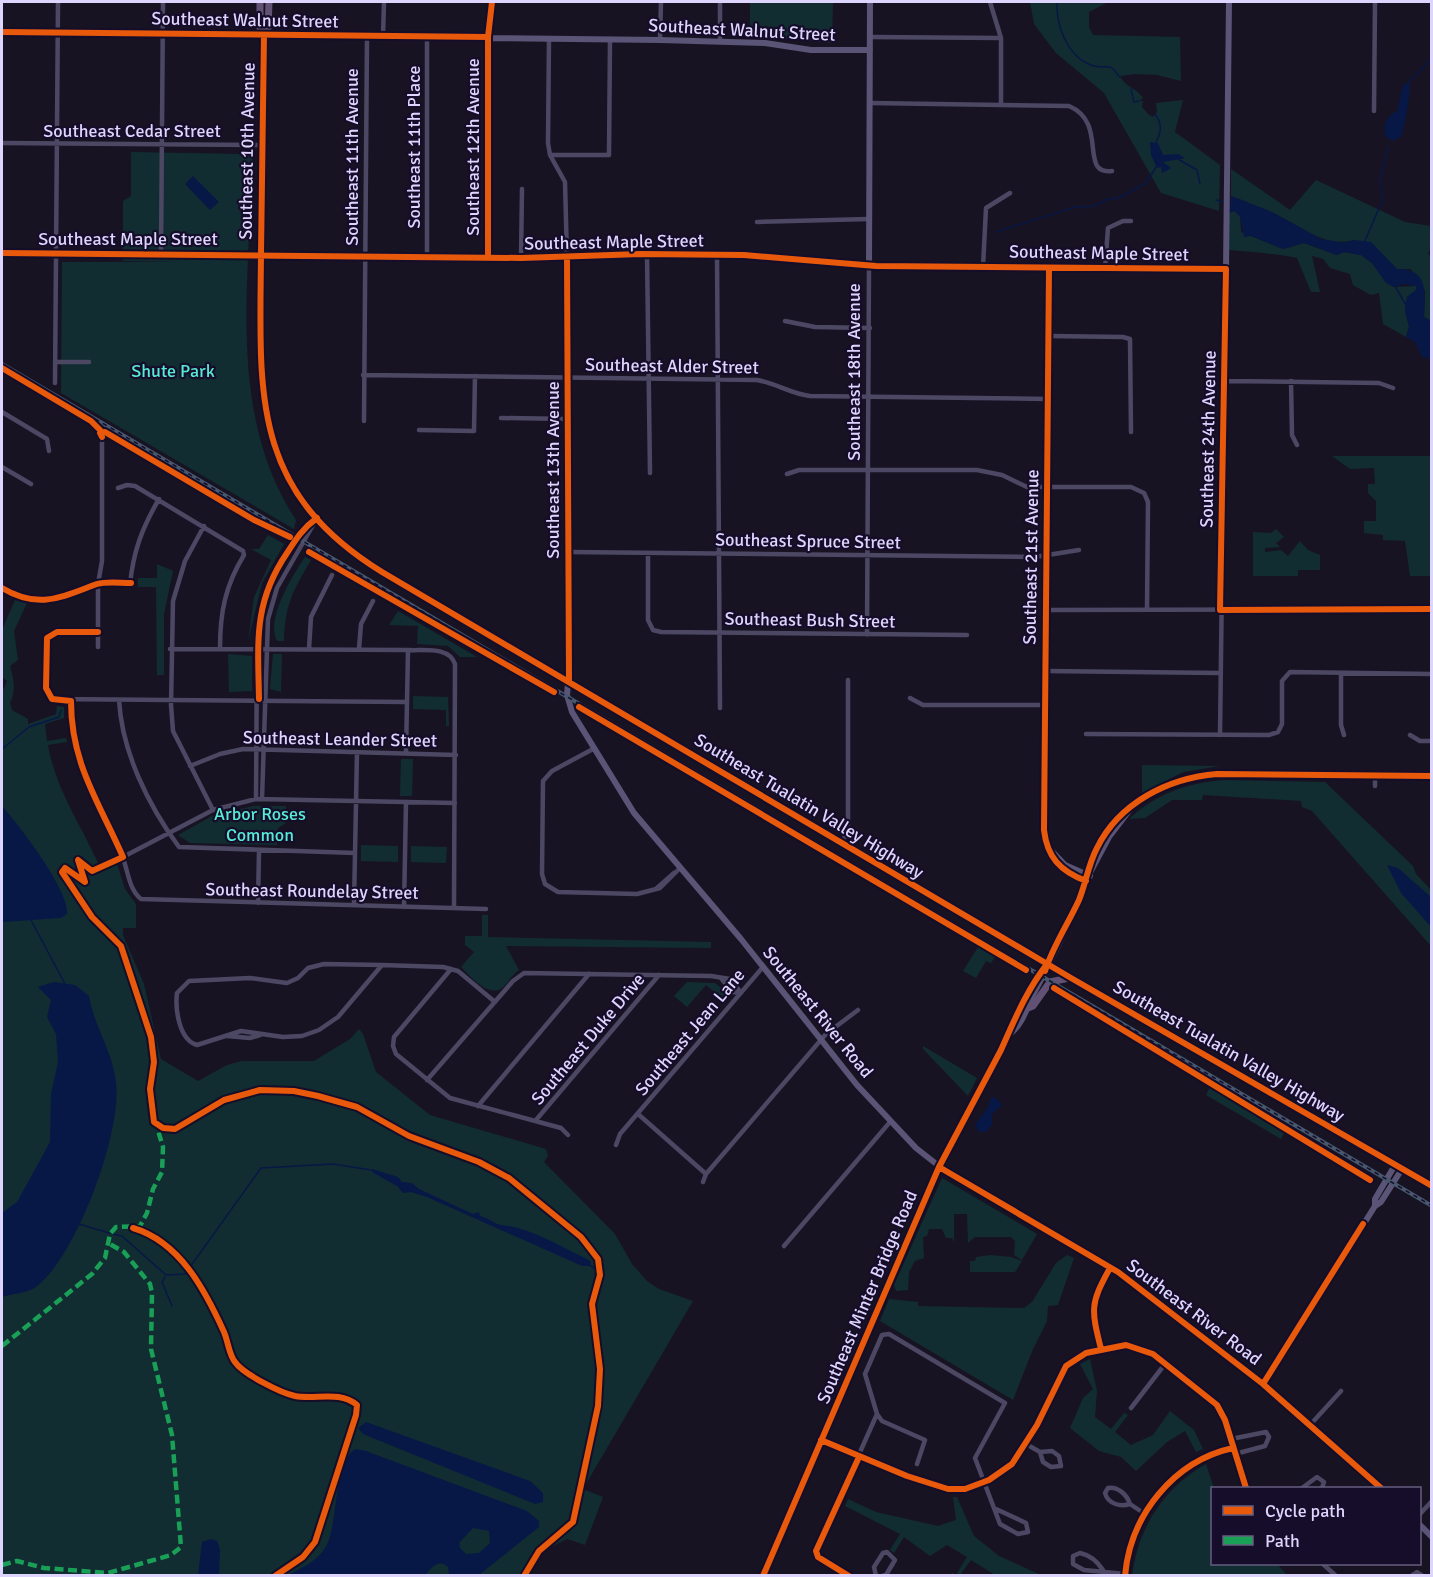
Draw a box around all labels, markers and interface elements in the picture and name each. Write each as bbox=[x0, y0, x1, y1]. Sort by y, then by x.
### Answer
street label: Southeast Walnut Street bbox=[151, 7, 339, 33]
street label: Southeast Walnut Street bbox=[648, 14, 836, 46]
street label: Southeast 12th Avenue bbox=[462, 58, 484, 236]
street label: Southeast 10th Avenue bbox=[234, 62, 260, 240]
street label: Southeast 11th Place bbox=[403, 65, 425, 229]
street label: Southeast 11th Avenue bbox=[341, 68, 363, 246]
street label: Southeast Cedar Street bbox=[43, 120, 221, 142]
street label: Southeast Maple Street bbox=[38, 228, 218, 250]
street label: Southeast Maple Street bbox=[524, 229, 704, 255]
street label: Southeast Maple Street bbox=[1009, 240, 1189, 266]
street label: Southeast 18th Avenue bbox=[843, 283, 865, 461]
street label: Southeast 24th Avenue bbox=[1195, 350, 1221, 528]
street label: Southeast Alder Street bbox=[585, 353, 759, 379]
park label: Shute Park bbox=[131, 360, 215, 382]
street label: Southeast 13th Avenue bbox=[542, 381, 564, 559]
street label: Southeast 21st Avenue bbox=[1018, 469, 1044, 645]
street label: Southeast Spruce Street bbox=[715, 528, 901, 554]
street label: Southeast Bush Street bbox=[724, 608, 896, 632]
street label: Southeast Leander Street bbox=[243, 726, 437, 752]
street label: Southeast Tualatin Valley Highway bbox=[690, 729, 928, 884]
park label: Arbor Roses Common bbox=[214, 803, 306, 846]
street label: Southeast Roundelay Street bbox=[205, 878, 419, 904]
street label: Southeast River Road bbox=[758, 942, 878, 1082]
street label: Southeast Jean Lane bbox=[631, 964, 749, 1100]
street label: Southeast Duke Drive bbox=[527, 969, 649, 1109]
street label: Southeast Tualatin Valley Highway bbox=[1109, 976, 1349, 1127]
street label: Southeast Minter Bridge Road bbox=[812, 1187, 922, 1407]
street label: Southeast River Road bbox=[1122, 1254, 1266, 1370]
legend bbox=[1211, 1487, 1421, 1565]
text: Cycle path bbox=[1265, 1500, 1345, 1522]
text: Path bbox=[1265, 1530, 1300, 1552]

